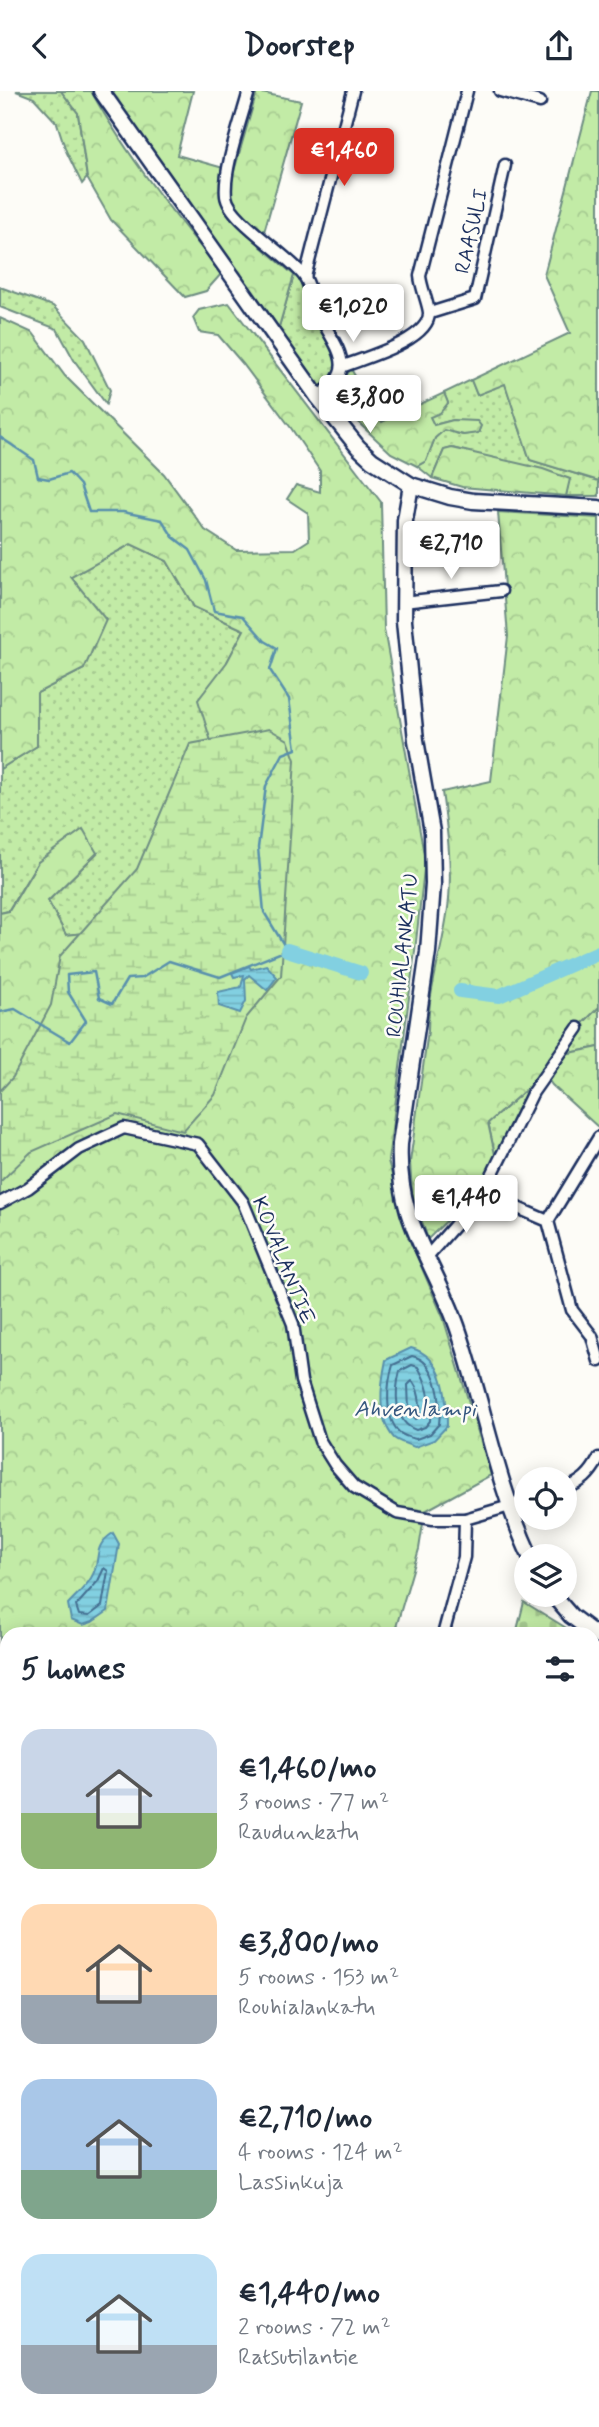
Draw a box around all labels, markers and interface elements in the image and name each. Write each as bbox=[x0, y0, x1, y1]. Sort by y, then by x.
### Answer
text: Doorstep bbox=[244, 25, 355, 67]
icon: back bbox=[21, 27, 59, 65]
icon: share bbox=[540, 27, 578, 65]
pin: €1,460 bbox=[287, 129, 401, 188]
text: €1,460 bbox=[310, 136, 378, 166]
street label: RAASULI bbox=[449, 186, 495, 276]
pin: €1,020 bbox=[296, 285, 410, 344]
text: €1,020 bbox=[318, 292, 388, 322]
pin: €3,800 bbox=[313, 375, 427, 435]
text: €3,800 bbox=[335, 383, 405, 413]
pin: €2,710 bbox=[394, 521, 508, 581]
text: €2,710 bbox=[419, 529, 483, 559]
street label: ROUHIALANKATU bbox=[380, 872, 426, 1038]
pin: €1,440 bbox=[409, 1175, 523, 1235]
text: €1,440 bbox=[431, 1183, 501, 1213]
street label: KOVALANTIE bbox=[245, 1193, 321, 1328]
water label: Ahvenlampi bbox=[354, 1395, 478, 1425]
map controls bbox=[514, 1467, 577, 1607]
button: locate bbox=[514, 1467, 577, 1530]
button: layers bbox=[514, 1544, 577, 1607]
text: 5 homes bbox=[21, 1650, 126, 1689]
icon: filters bbox=[541, 1650, 579, 1688]
text: €1,460/mo bbox=[238, 1749, 376, 1788]
icon: home bbox=[77, 1757, 161, 1841]
text: 3 rooms · 77 m² bbox=[238, 1788, 389, 1818]
text: Raudunkatu bbox=[238, 1818, 359, 1848]
text: €3,800/mo bbox=[238, 1924, 379, 1963]
icon: home bbox=[77, 1932, 161, 2016]
text: 5 rooms · 153 m² bbox=[238, 1963, 399, 1993]
text: Rouhialankatu bbox=[238, 1993, 375, 2023]
text: €2,710/mo bbox=[238, 2099, 372, 2138]
icon: home bbox=[77, 2107, 161, 2191]
text: 4 rooms · 124 m² bbox=[238, 2138, 403, 2168]
text: Lassinkuja bbox=[238, 2168, 344, 2198]
text: €1,440/mo bbox=[238, 2274, 380, 2313]
icon: home bbox=[77, 2282, 161, 2366]
text: 2 rooms · 72 m² bbox=[238, 2313, 391, 2343]
text: Ratsutilantie bbox=[238, 2343, 359, 2373]

